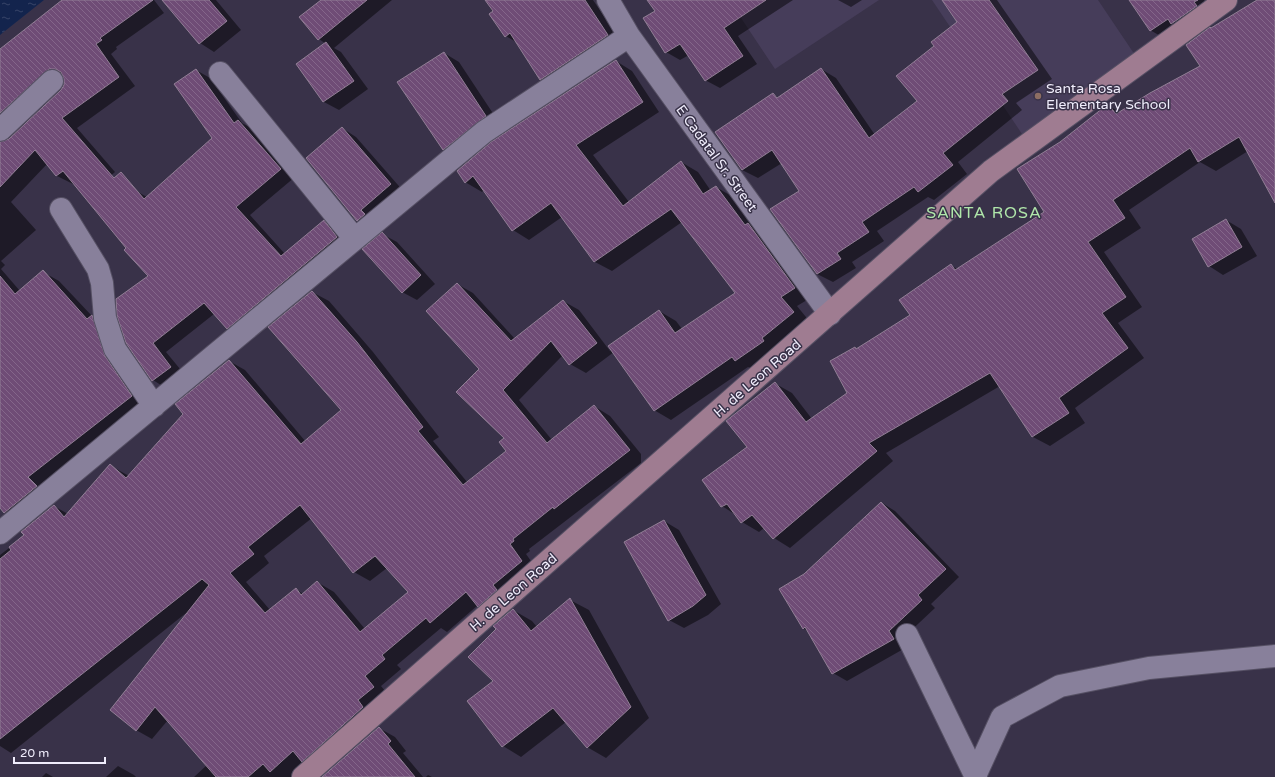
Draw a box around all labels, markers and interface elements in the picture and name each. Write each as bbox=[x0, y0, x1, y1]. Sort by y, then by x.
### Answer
place label: Santa Rosa Elementary School bbox=[1046, 80, 1170, 113]
marker: Santa Rosa Elementary School bbox=[1033, 91, 1043, 101]
street label: E Cadatal Sr. Street bbox=[672, 102, 761, 216]
district label: SANTA ROSA bbox=[926, 203, 1042, 223]
street label: H. de Leon Road bbox=[710, 336, 804, 421]
street label: H. de Leon Road bbox=[466, 550, 560, 635]
scale bar bbox=[14, 739, 105, 765]
text: 20 m bbox=[20, 746, 49, 760]

